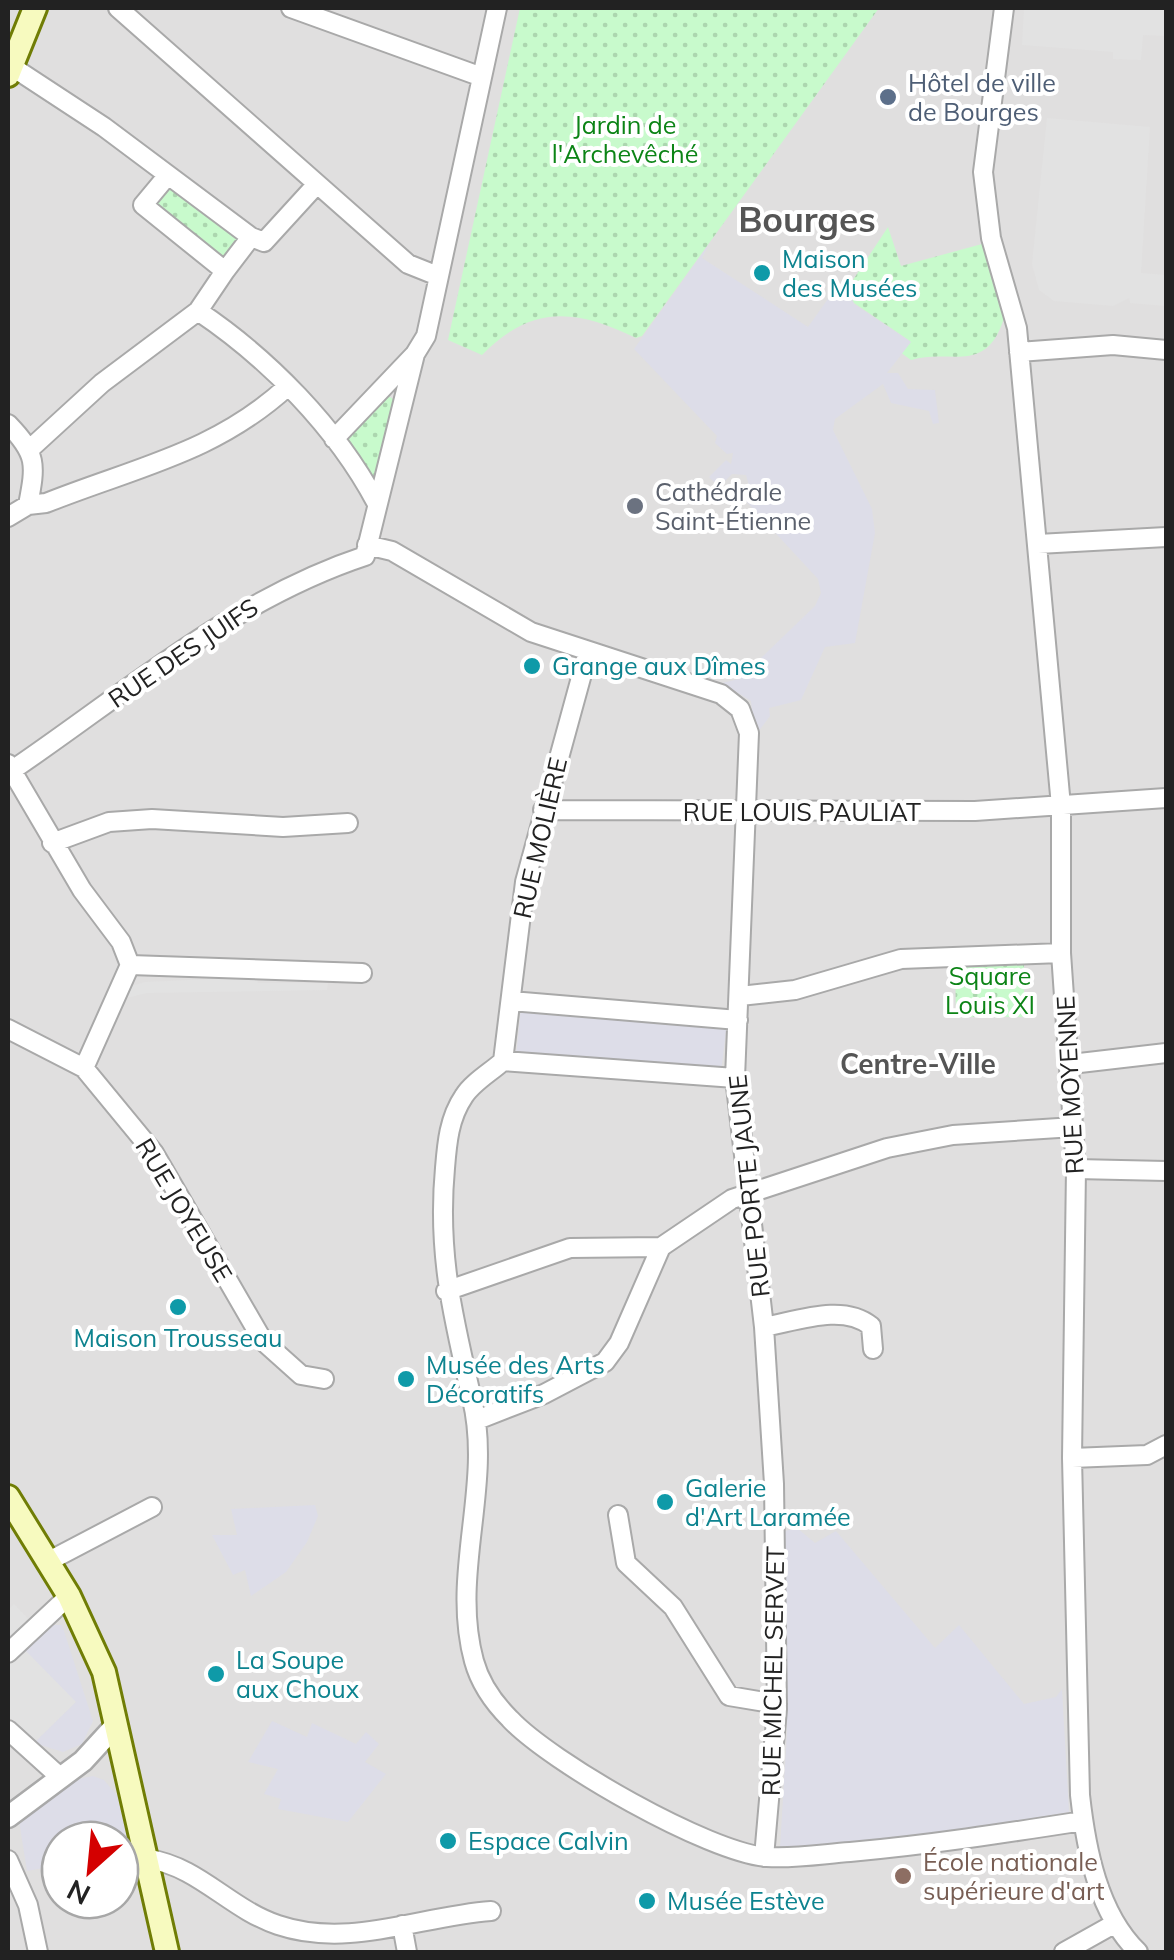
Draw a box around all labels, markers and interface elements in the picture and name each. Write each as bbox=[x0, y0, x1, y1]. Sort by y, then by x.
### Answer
place label: Hôtel de ville de Bourges bbox=[908, 67, 1056, 127]
marker: Hôtel de ville de Bourges bbox=[877, 86, 899, 108]
park label: Jardin de l'Archevêché bbox=[552, 109, 698, 169]
district label: Bourges bbox=[738, 197, 876, 241]
place label: Maison des Musées bbox=[782, 243, 917, 303]
marker: Maison des Musées bbox=[751, 262, 773, 284]
place label: Cathédrale Saint-Étienne bbox=[655, 476, 811, 536]
marker: Cathédrale Saint-Étienne bbox=[624, 495, 646, 517]
street label: RUE DES JUIFS bbox=[102, 591, 264, 714]
place label: Grange aux Dîmes bbox=[552, 650, 766, 681]
marker: Grange aux Dîmes bbox=[521, 655, 543, 677]
street label: RUE MOLIÈRE bbox=[506, 754, 573, 921]
street label: RUE LOUIS PAULIAT bbox=[683, 796, 921, 827]
park label: Square Louis XI bbox=[945, 960, 1035, 1020]
street label: RUE MOYENNE bbox=[1049, 995, 1090, 1175]
district label: Centre-Ville bbox=[840, 1046, 996, 1081]
street label: RUE PORTE JAUNE bbox=[721, 1073, 776, 1299]
street label: RUE JOYEUSE bbox=[129, 1132, 239, 1287]
marker: Maison Trousseau bbox=[167, 1296, 189, 1318]
place label: Maison Trousseau bbox=[74, 1322, 282, 1353]
place label: Musée des Arts Décoratifs bbox=[426, 1349, 605, 1409]
marker: Musée des Arts Décoratifs bbox=[395, 1368, 417, 1390]
place label: Galerie d'Art Laramée bbox=[685, 1472, 851, 1532]
marker: Galerie d'Art Laramée bbox=[654, 1491, 676, 1513]
street label: RUE MICHEL SERVET bbox=[755, 1546, 790, 1796]
place label: La Soupe aux Choux bbox=[236, 1644, 360, 1704]
marker: La Soupe aux Choux bbox=[205, 1663, 227, 1685]
north arrow bbox=[40, 1820, 140, 1920]
place label: Espace Calvin bbox=[468, 1825, 629, 1856]
marker: Espace Calvin bbox=[437, 1830, 459, 1852]
place label: École nationale supérieure d'art bbox=[923, 1846, 1105, 1906]
marker: École nationale supérieure d'art bbox=[892, 1865, 914, 1887]
text: N bbox=[61, 1872, 96, 1913]
place label: Musée Estève bbox=[667, 1885, 825, 1916]
marker: Musée Estève bbox=[636, 1890, 658, 1912]

